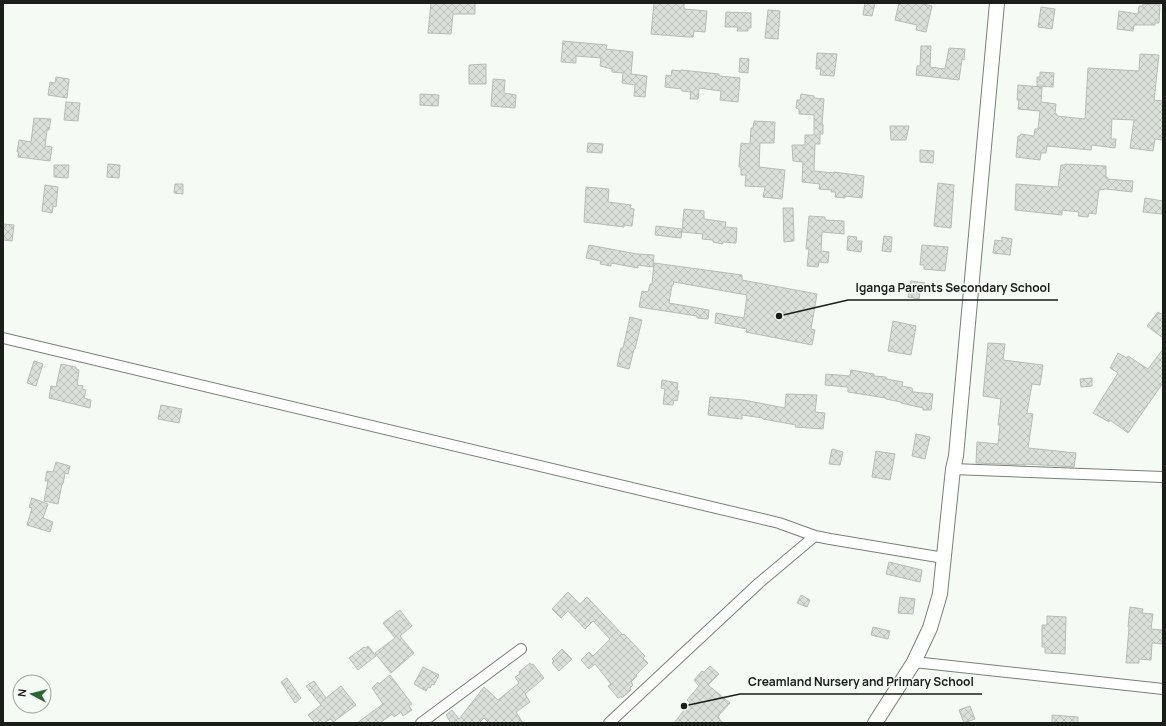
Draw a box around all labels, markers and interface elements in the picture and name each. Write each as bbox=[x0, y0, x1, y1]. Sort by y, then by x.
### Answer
callout: Iganga Parents Secondary School bbox=[848, 276, 1058, 300]
text: Iganga Parents Secondary School bbox=[856, 279, 1050, 296]
callout: Creamland Nursery and Primary School bbox=[740, 670, 982, 694]
text: Creamland Nursery and Primary School bbox=[748, 673, 974, 690]
north arrow bbox=[12, 674, 52, 714]
text: N bbox=[14, 688, 30, 698]

